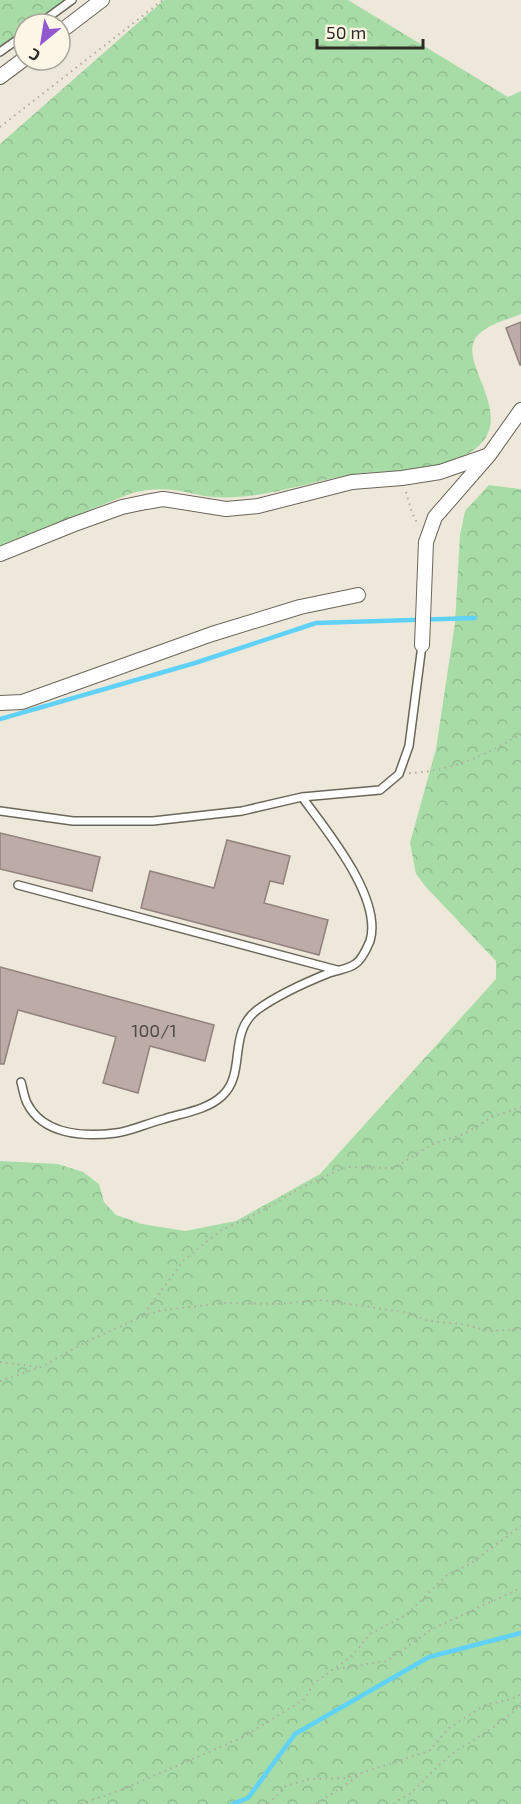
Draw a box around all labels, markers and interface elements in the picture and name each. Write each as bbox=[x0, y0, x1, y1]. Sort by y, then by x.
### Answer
north arrow bbox=[12, 12, 72, 72]
scale bar bbox=[317, 12, 424, 50]
text: 50 m bbox=[326, 21, 366, 43]
text: С bbox=[25, 45, 43, 66]
house number: 100/1 bbox=[131, 1019, 177, 1041]

